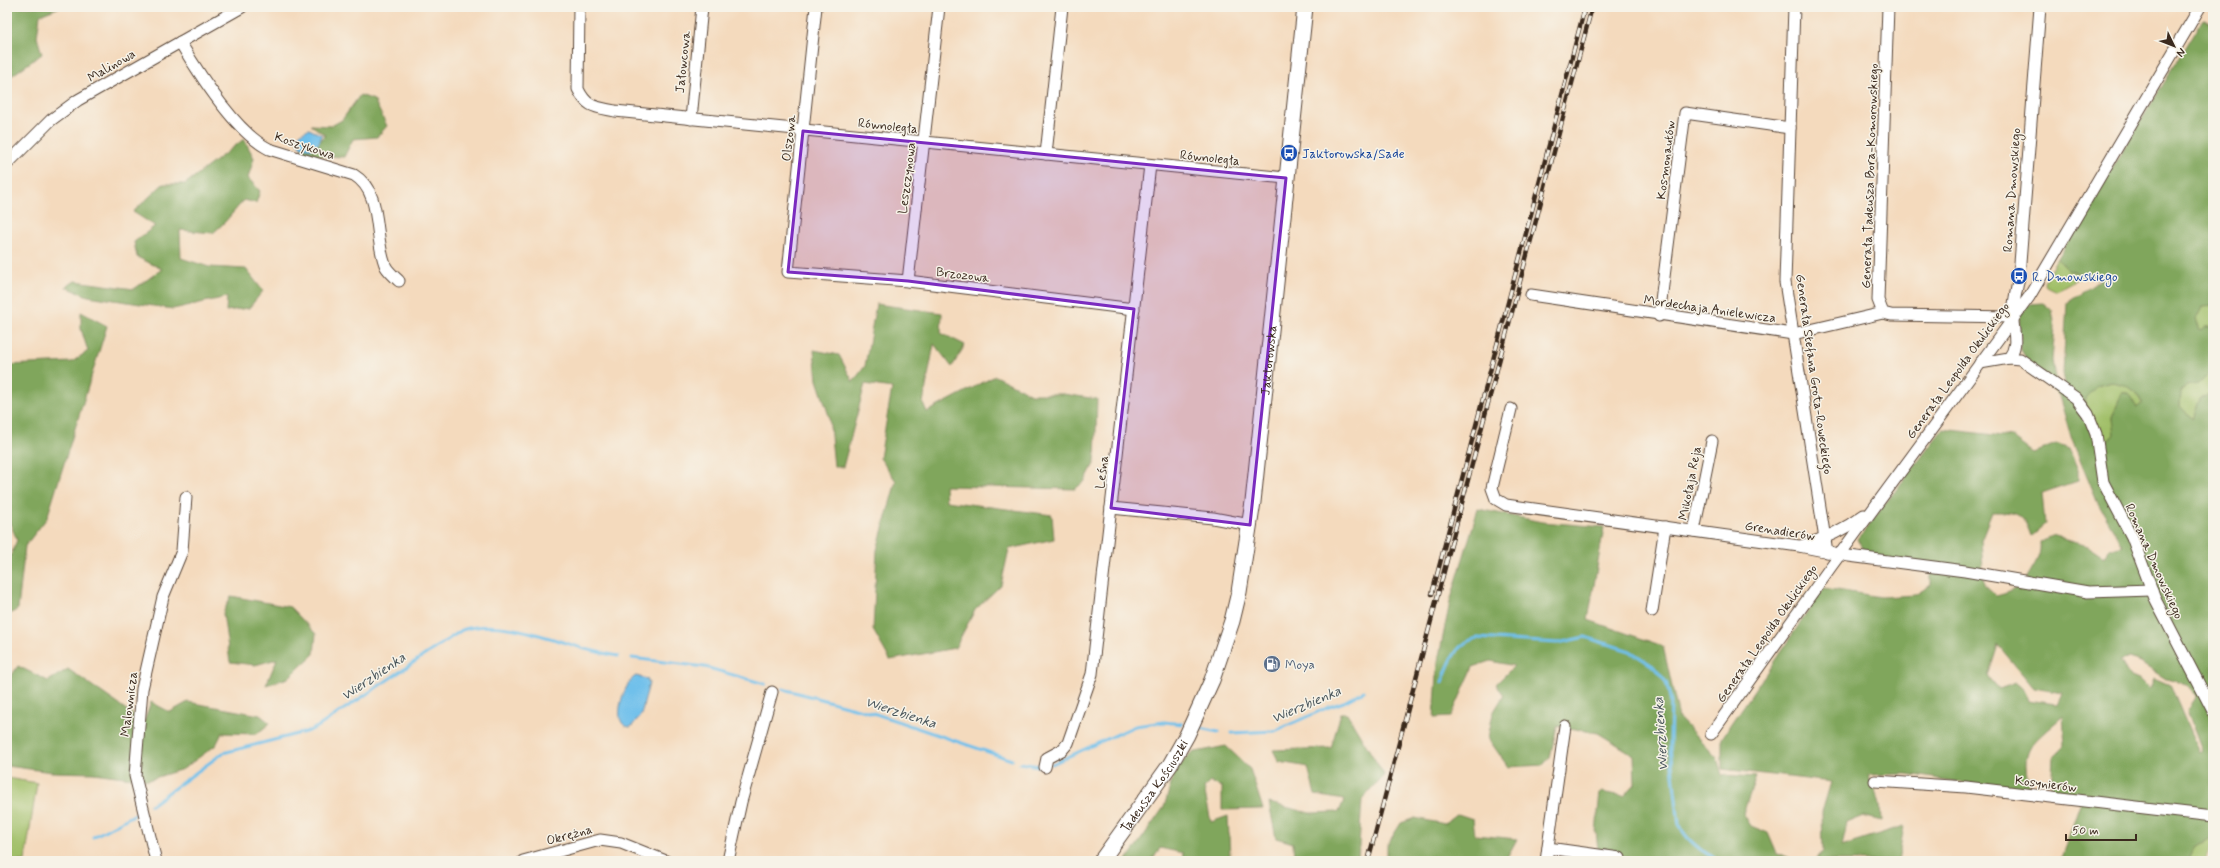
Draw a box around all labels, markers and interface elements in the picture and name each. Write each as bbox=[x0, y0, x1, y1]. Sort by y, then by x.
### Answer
north arrow bbox=[2154, 26, 2194, 66]
street label: Jałowcowa bbox=[672, 30, 695, 94]
text: N bbox=[2173, 45, 2188, 60]
street label: Malinowa bbox=[85, 46, 139, 87]
street label: Generała Tadeusza Bora-Komorowskiego bbox=[1858, 63, 1883, 289]
street label: Olszowa bbox=[778, 114, 801, 162]
street label: Równoległa bbox=[857, 115, 919, 138]
street label: Kosmonautów bbox=[1653, 120, 1680, 201]
street label: Romana Dmowskiego bbox=[2000, 127, 2026, 253]
street label: Koszykowa bbox=[272, 129, 337, 164]
street label: Leszczynowa bbox=[895, 141, 920, 215]
bus stop icon: Jaktorowska/Sade bbox=[1279, 143, 1299, 163]
place label: Jaktorowska/Sade bbox=[1302, 146, 1405, 163]
street label: Równoległa bbox=[1179, 147, 1241, 170]
street label: Brzozowa bbox=[935, 264, 991, 287]
bus stop icon: R. Dmowskiego bbox=[2009, 266, 2029, 286]
place label: R. Dmowskiego bbox=[2032, 269, 2118, 287]
street label: Generała Stefana Grota-Roweckiego bbox=[1789, 273, 1836, 476]
street label: Mordechaja Anielewicza bbox=[1643, 292, 1777, 327]
street label: Generała Leopolda Okulickiego bbox=[1903, 299, 2014, 443]
street label: Jaktorowska bbox=[1257, 324, 1282, 396]
street label: Mikołaja Reja bbox=[1675, 444, 1706, 522]
street label: Leśna bbox=[1092, 454, 1113, 490]
street label: Romana Dmowskiego bbox=[2120, 501, 2187, 623]
street label: Grenadierów bbox=[1743, 518, 1816, 545]
street label: Generała Leopolda Okulickiego bbox=[1713, 561, 1822, 707]
water label: Wierzbienka bbox=[338, 649, 409, 705]
fuel station icon: Moya bbox=[1262, 654, 1282, 674]
place label: Moya bbox=[1285, 657, 1315, 674]
street label: Malownicza bbox=[117, 670, 142, 738]
water label: Wierzbienka bbox=[1269, 682, 1344, 728]
water label: Wierzbienka bbox=[863, 693, 939, 733]
water label: Wierzbienka bbox=[1649, 696, 1673, 771]
street label: Tadeusza Kościuszki bbox=[1117, 737, 1193, 836]
street label: Kosynierów bbox=[2014, 772, 2078, 797]
scale bar bbox=[2066, 816, 2136, 842]
street label: Okrężna bbox=[545, 821, 595, 850]
text: 50 m bbox=[2072, 823, 2099, 839]

